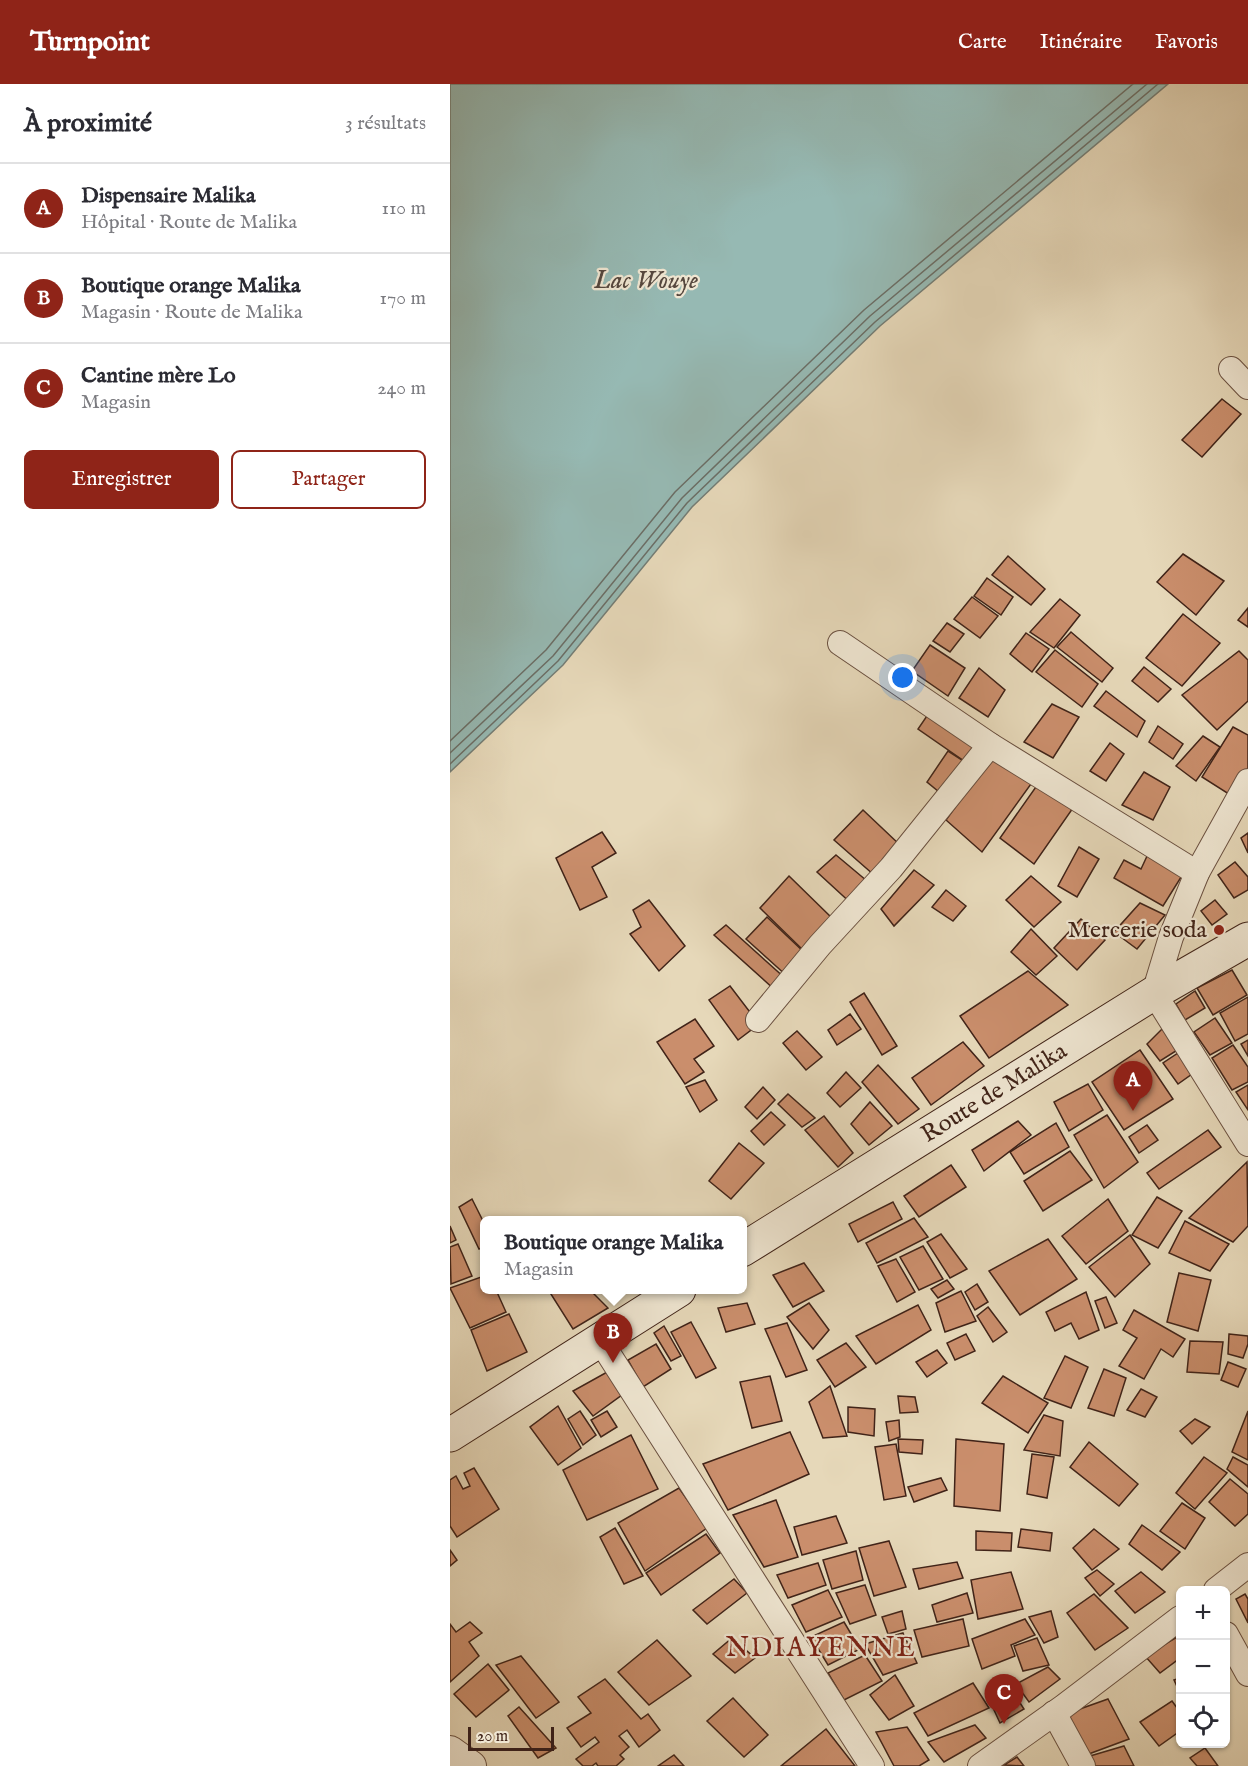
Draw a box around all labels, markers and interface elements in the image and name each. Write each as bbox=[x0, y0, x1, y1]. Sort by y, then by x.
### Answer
text: Turnpoint bbox=[30, 25, 150, 60]
text: Carte bbox=[958, 29, 1007, 56]
text: Itinéraire bbox=[1040, 29, 1122, 56]
text: Favoris bbox=[1155, 29, 1218, 56]
text: À proximité bbox=[24, 107, 152, 140]
text: 3 résultats bbox=[345, 111, 426, 136]
text: Dispensaire Malika bbox=[81, 182, 256, 210]
text: A bbox=[37, 196, 50, 221]
text: 110 m bbox=[382, 196, 426, 221]
text: Hôpital · Route de Malika bbox=[81, 210, 297, 235]
water label: Lac Wouye bbox=[593, 264, 698, 297]
text: Boutique orange Malika bbox=[81, 272, 301, 300]
text: B bbox=[37, 286, 50, 311]
text: 170 m bbox=[380, 286, 426, 311]
text: Magasin · Route de Malika bbox=[81, 300, 303, 325]
text: Cantine mère Lo bbox=[81, 362, 236, 390]
text: C bbox=[36, 376, 51, 401]
text: 240 m bbox=[377, 376, 426, 401]
text: Magasin bbox=[81, 390, 151, 415]
button: Enregistrer bbox=[24, 450, 219, 509]
button: Partager bbox=[231, 450, 426, 509]
your location bbox=[888, 663, 917, 692]
place label: Mercerie soda bbox=[1068, 915, 1208, 946]
marker: Mercerie soda bbox=[1212, 923, 1226, 937]
street label: Route de Malika bbox=[915, 1035, 1073, 1150]
pin: A bbox=[1114, 1062, 1152, 1111]
popup bbox=[480, 1216, 747, 1294]
text: Boutique orange Malika bbox=[504, 1229, 723, 1257]
text: Magasin bbox=[504, 1257, 574, 1282]
pin: B bbox=[594, 1314, 632, 1363]
map controls bbox=[1176, 1586, 1230, 1748]
button: + bbox=[1176, 1586, 1230, 1640]
district label: NDIAYENNE bbox=[726, 1632, 916, 1666]
button: − bbox=[1176, 1640, 1230, 1694]
pin: C bbox=[984, 1674, 1024, 1724]
button: locate bbox=[1176, 1694, 1230, 1748]
scale bar bbox=[468, 1724, 554, 1752]
text: 20 m bbox=[477, 1727, 508, 1747]

